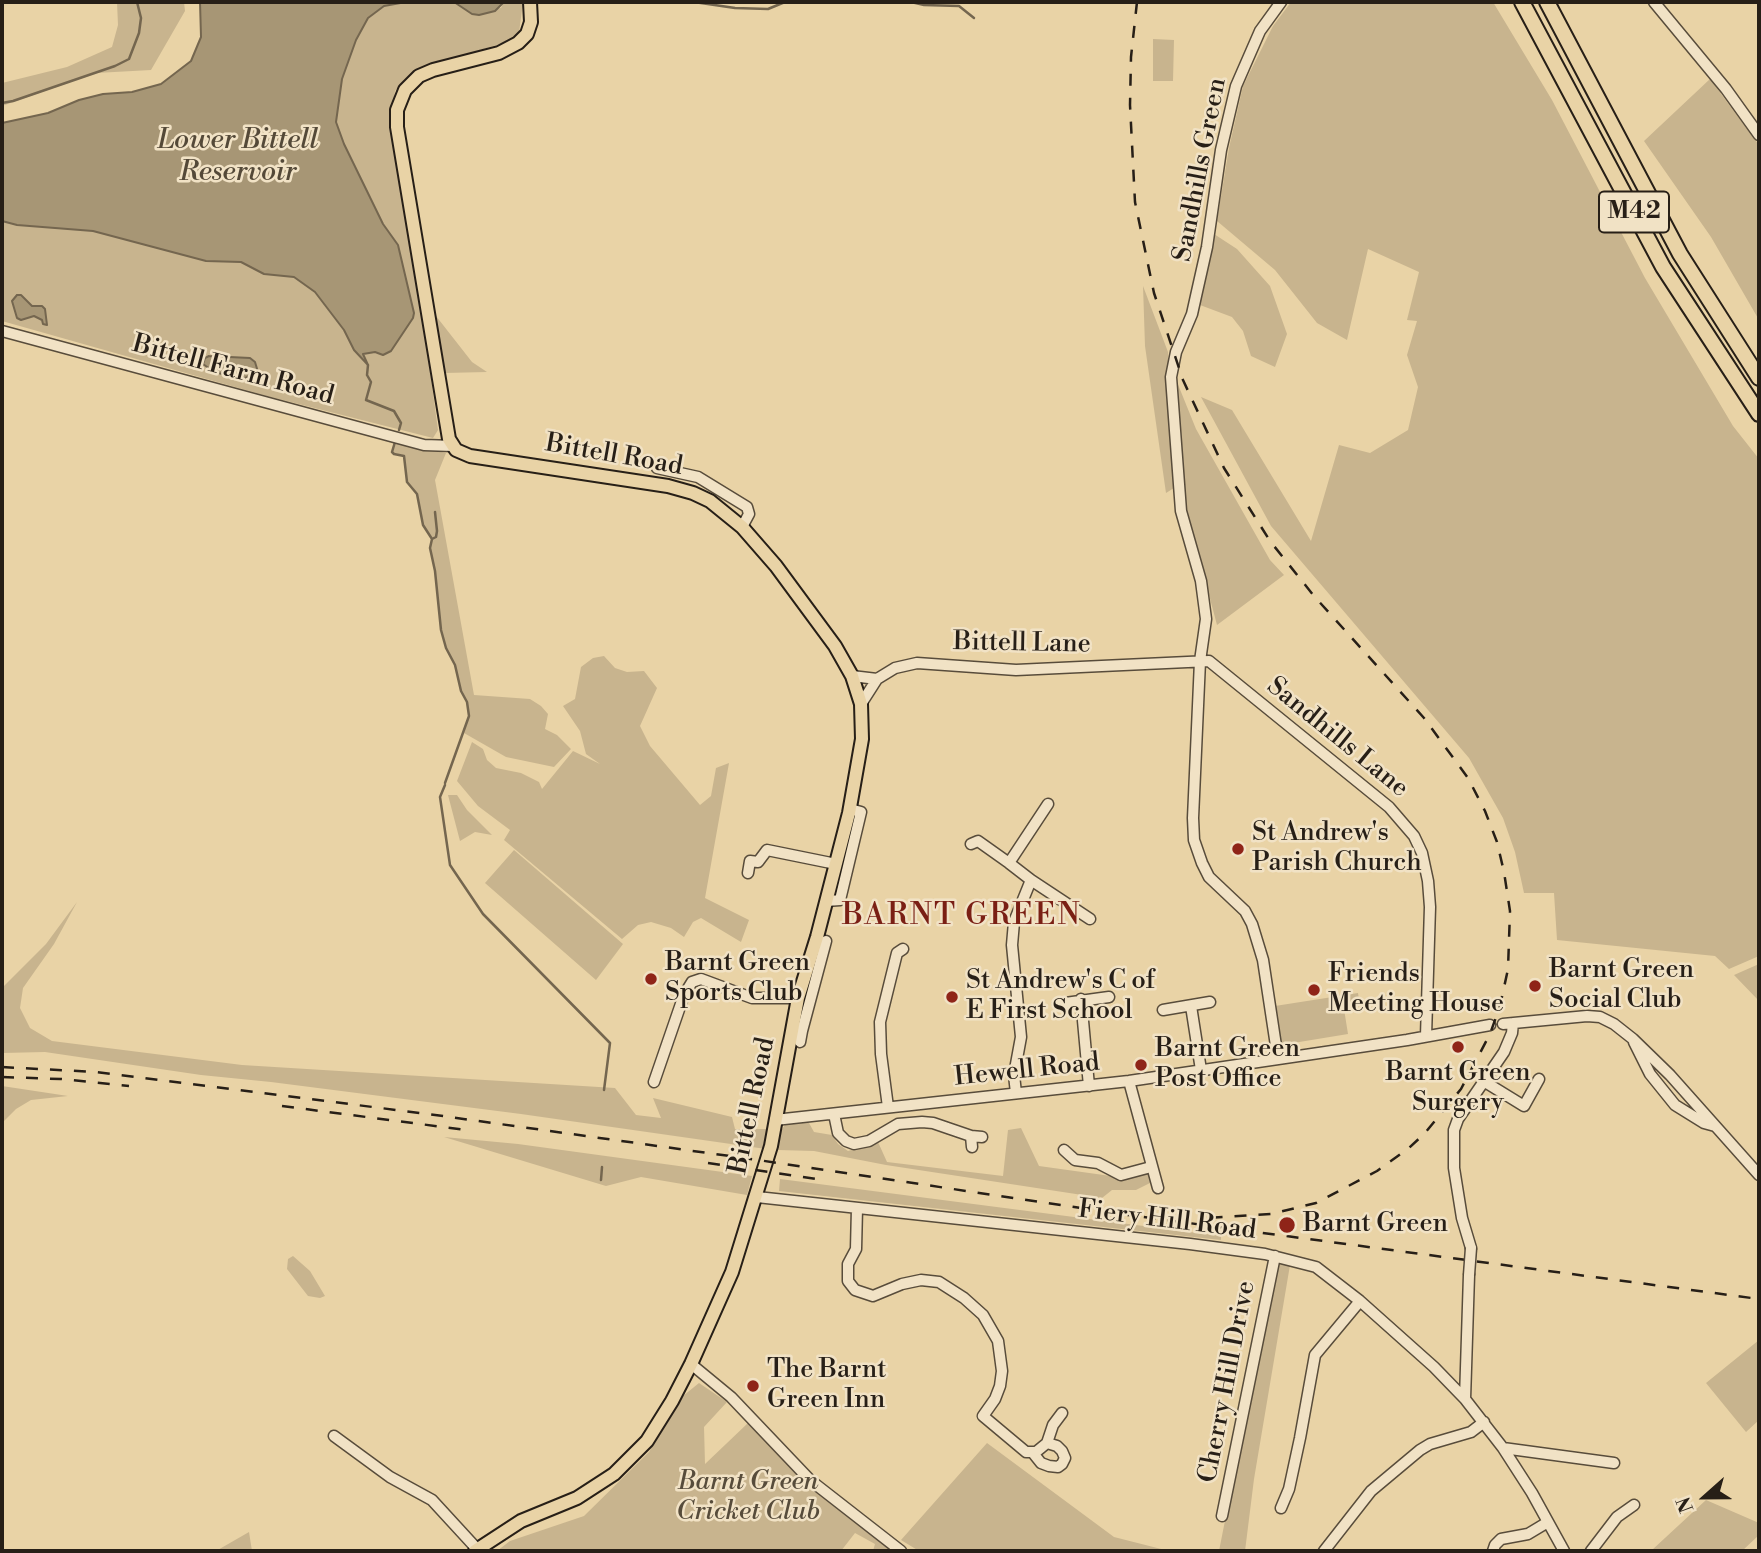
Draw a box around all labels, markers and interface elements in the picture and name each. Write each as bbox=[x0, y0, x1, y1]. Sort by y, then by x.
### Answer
street label: Sandhills Green bbox=[1168, 75, 1234, 265]
water label: Lower Bittell Reservoir bbox=[158, 124, 318, 190]
road number: M42 bbox=[1599, 192, 1669, 232]
street label: Bittell Farm Road bbox=[129, 329, 337, 413]
street label: Bittell Road bbox=[543, 429, 685, 483]
street label: Bittell Lane bbox=[953, 627, 1091, 661]
street label: Sandhills Lane bbox=[1260, 671, 1414, 805]
place label: St Andrew's Parish Church bbox=[1252, 818, 1422, 880]
marker: St Andrew's Parish Church bbox=[1230, 841, 1246, 857]
district label: BARNT GREEN bbox=[843, 899, 1081, 935]
place label: Barnt Green Sports Club bbox=[665, 948, 810, 1010]
place label: Barnt Green Social Club bbox=[1549, 955, 1694, 1016]
place label: Friends Meeting House bbox=[1328, 959, 1504, 1020]
place label: St Andrew's C of E First School bbox=[966, 966, 1155, 1028]
marker: Barnt Green Sports Club bbox=[643, 971, 659, 987]
marker: Barnt Green Social Club bbox=[1527, 978, 1543, 994]
marker: Friends Meeting House bbox=[1306, 982, 1322, 998]
marker: St Andrew's C of E First School bbox=[944, 989, 960, 1005]
place label: Barnt Green Post Office bbox=[1155, 1034, 1300, 1096]
street label: Bittell Road bbox=[723, 1035, 783, 1177]
marker: Barnt Green Surgery bbox=[1450, 1039, 1466, 1055]
street label: Hewell Road bbox=[953, 1048, 1101, 1094]
marker: Barnt Green Post Office bbox=[1133, 1057, 1149, 1073]
place label: Barnt Green Surgery bbox=[1385, 1058, 1531, 1120]
street label: Fiery Hill Road bbox=[1076, 1195, 1258, 1247]
place label: Barnt Green bbox=[1303, 1209, 1448, 1241]
marker: Barnt Green bbox=[1277, 1215, 1297, 1235]
street label: Cherry Hill Drive bbox=[1193, 1279, 1263, 1485]
place label: The Barnt Green Inn bbox=[767, 1355, 887, 1416]
marker: The Barnt Green Inn bbox=[745, 1378, 761, 1394]
north arrow bbox=[1670, 1462, 1740, 1532]
park label: Barnt Green Cricket Club bbox=[676, 1467, 820, 1528]
text: N bbox=[1671, 1493, 1699, 1516]

